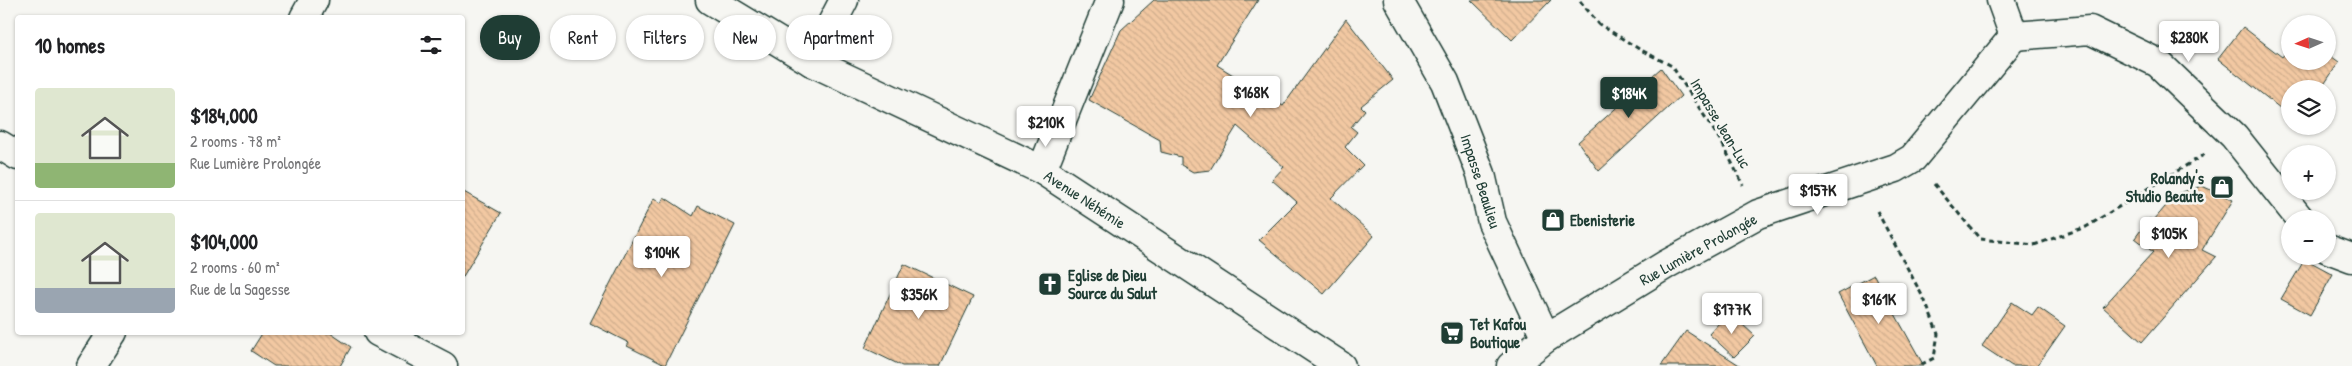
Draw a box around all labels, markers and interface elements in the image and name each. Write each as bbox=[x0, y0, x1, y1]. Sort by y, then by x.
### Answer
chip: Buy bbox=[480, 15, 540, 60]
chip: Rent bbox=[550, 15, 616, 60]
chip: Filters bbox=[626, 15, 704, 60]
chip: New bbox=[714, 15, 776, 60]
chip: Apartment bbox=[786, 15, 892, 60]
north arrow bbox=[2281, 15, 2336, 70]
map controls bbox=[2281, 15, 2336, 265]
pin: $280K bbox=[2154, 20, 2224, 63]
text: $280K bbox=[2170, 26, 2208, 48]
text: 10 homes bbox=[35, 31, 105, 60]
icon: filters bbox=[417, 31, 445, 59]
street label: Impasse Jean-Luc bbox=[1686, 74, 1757, 173]
pin: $168K bbox=[1216, 76, 1286, 118]
pin: $184K bbox=[1594, 76, 1664, 119]
button: layers bbox=[2281, 80, 2336, 135]
text: $168K bbox=[1233, 81, 1269, 103]
text: $184K bbox=[1611, 82, 1647, 104]
text: $184,000 bbox=[190, 101, 258, 130]
pin: $210K bbox=[1011, 106, 1081, 148]
icon: home bbox=[75, 108, 135, 168]
text: $210K bbox=[1028, 111, 1064, 133]
text: 2 rooms · 78 m² bbox=[190, 130, 281, 152]
street label: Impasse Beaulieu bbox=[1455, 131, 1507, 232]
button: + bbox=[2281, 145, 2336, 200]
text: Rue Lumière Prolongée bbox=[190, 152, 321, 174]
street label: Avenue Néhémie bbox=[1040, 164, 1131, 234]
place label: Rolandy's Studio Beaute bbox=[2126, 167, 2205, 207]
pin: $157K bbox=[1783, 174, 1853, 216]
shop icon: Rolandy's Studio Beaute bbox=[2209, 174, 2235, 200]
text: $157K bbox=[1800, 179, 1836, 201]
shop icon: Ebenisterie bbox=[1540, 207, 1566, 233]
street label: Rue Lumière Prolongée bbox=[1635, 207, 1761, 290]
place label: Ebenisterie bbox=[1570, 209, 1636, 231]
button: − bbox=[2281, 210, 2336, 265]
pin: $105K bbox=[2134, 216, 2204, 259]
text: $105K bbox=[2151, 222, 2187, 244]
text: $104,000 bbox=[190, 227, 258, 256]
icon: home bbox=[75, 233, 135, 293]
pin: $104K bbox=[627, 236, 697, 278]
text: $104K bbox=[644, 241, 680, 263]
text: 2 rooms · 60 m² bbox=[190, 256, 280, 278]
place label: Eglise de Dieu Source du Salut bbox=[1068, 264, 1157, 304]
church icon: Eglise de Dieu Source du Salut bbox=[1037, 271, 1063, 297]
text: Rue de la Sagesse bbox=[190, 278, 290, 300]
pin: $356K bbox=[884, 278, 954, 320]
pin: $161K bbox=[1844, 282, 1914, 325]
text: $356K bbox=[901, 283, 937, 305]
text: $161K bbox=[1862, 288, 1896, 310]
pin: $177K bbox=[1697, 292, 1767, 335]
text: $177K bbox=[1713, 298, 1751, 320]
place label: Tet Kafou Boutique bbox=[1469, 313, 1527, 354]
supermarket icon: Tet Kafou Boutique bbox=[1439, 320, 1465, 346]

